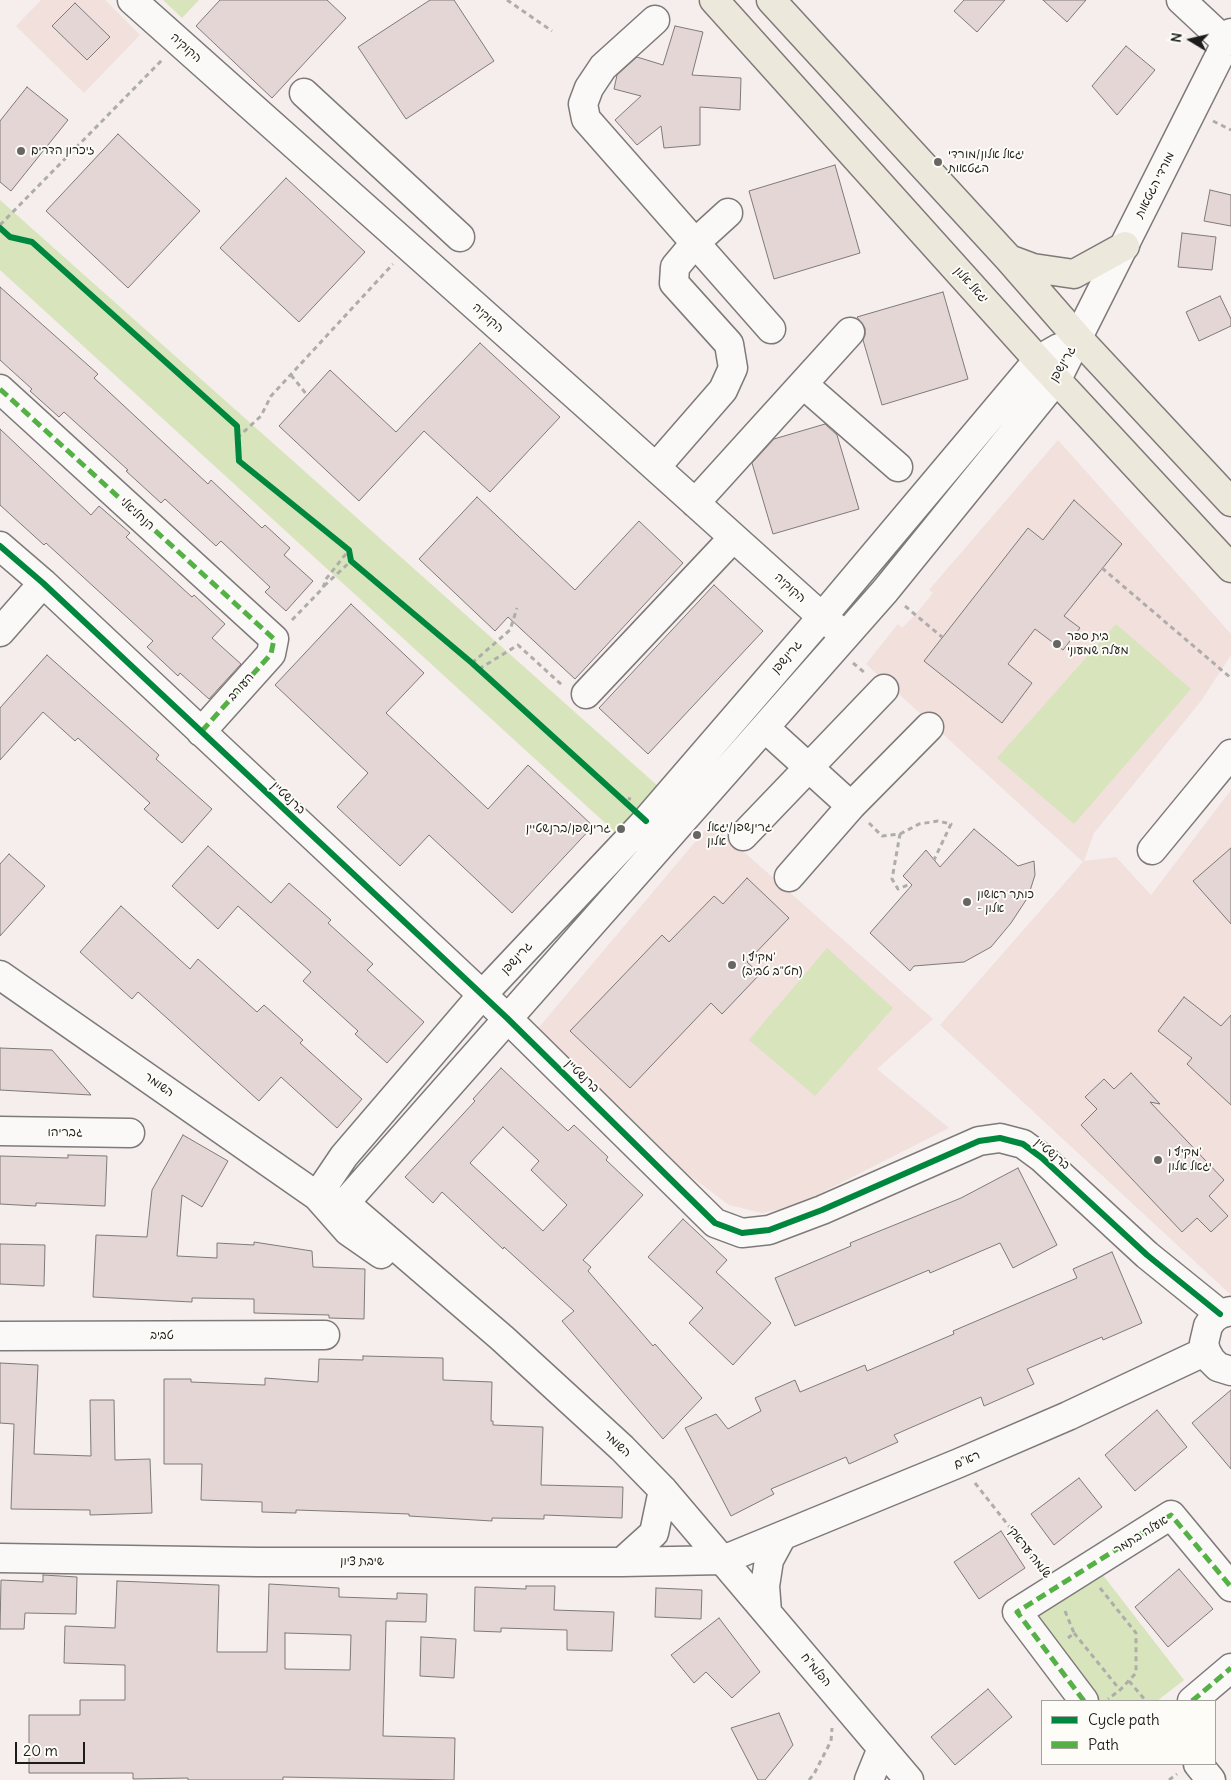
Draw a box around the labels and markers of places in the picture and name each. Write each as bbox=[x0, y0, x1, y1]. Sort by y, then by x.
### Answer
place label: זיכרון הדרים bbox=[31, 144, 94, 158]
marker: זיכרון הדרים bbox=[15, 145, 27, 157]
place label: יגאל אלון/מורדי הגטאות bbox=[948, 148, 1024, 176]
marker: יגאל אלון/מורדי הגטאות bbox=[932, 156, 944, 168]
place label: בית ספר מעלה שמעוני bbox=[1067, 630, 1129, 658]
marker: בית ספר מעלה שמעוני bbox=[1051, 638, 1063, 650]
place label: גרינשפן/יגאל אלון bbox=[707, 821, 772, 849]
place label: גרינשפן/ברנשטיין bbox=[526, 822, 611, 836]
marker: גרינשפן/ברנשטיין bbox=[615, 823, 627, 835]
marker: גרינשפן/יגאל אלון bbox=[691, 829, 703, 841]
place label: כותר ראשון - אלון bbox=[977, 888, 1034, 916]
marker: כותר ראשון - אלון bbox=[961, 896, 973, 908]
place label: מקיף ו' (חט"ב טביב) bbox=[742, 951, 802, 979]
marker: מקיף ו' (חט"ב טביב) bbox=[726, 959, 738, 971]
place label: מקיף ו' יגאל אלון bbox=[1168, 1146, 1212, 1174]
marker: מקיף ו' יגאל אלון bbox=[1152, 1154, 1164, 1166]

